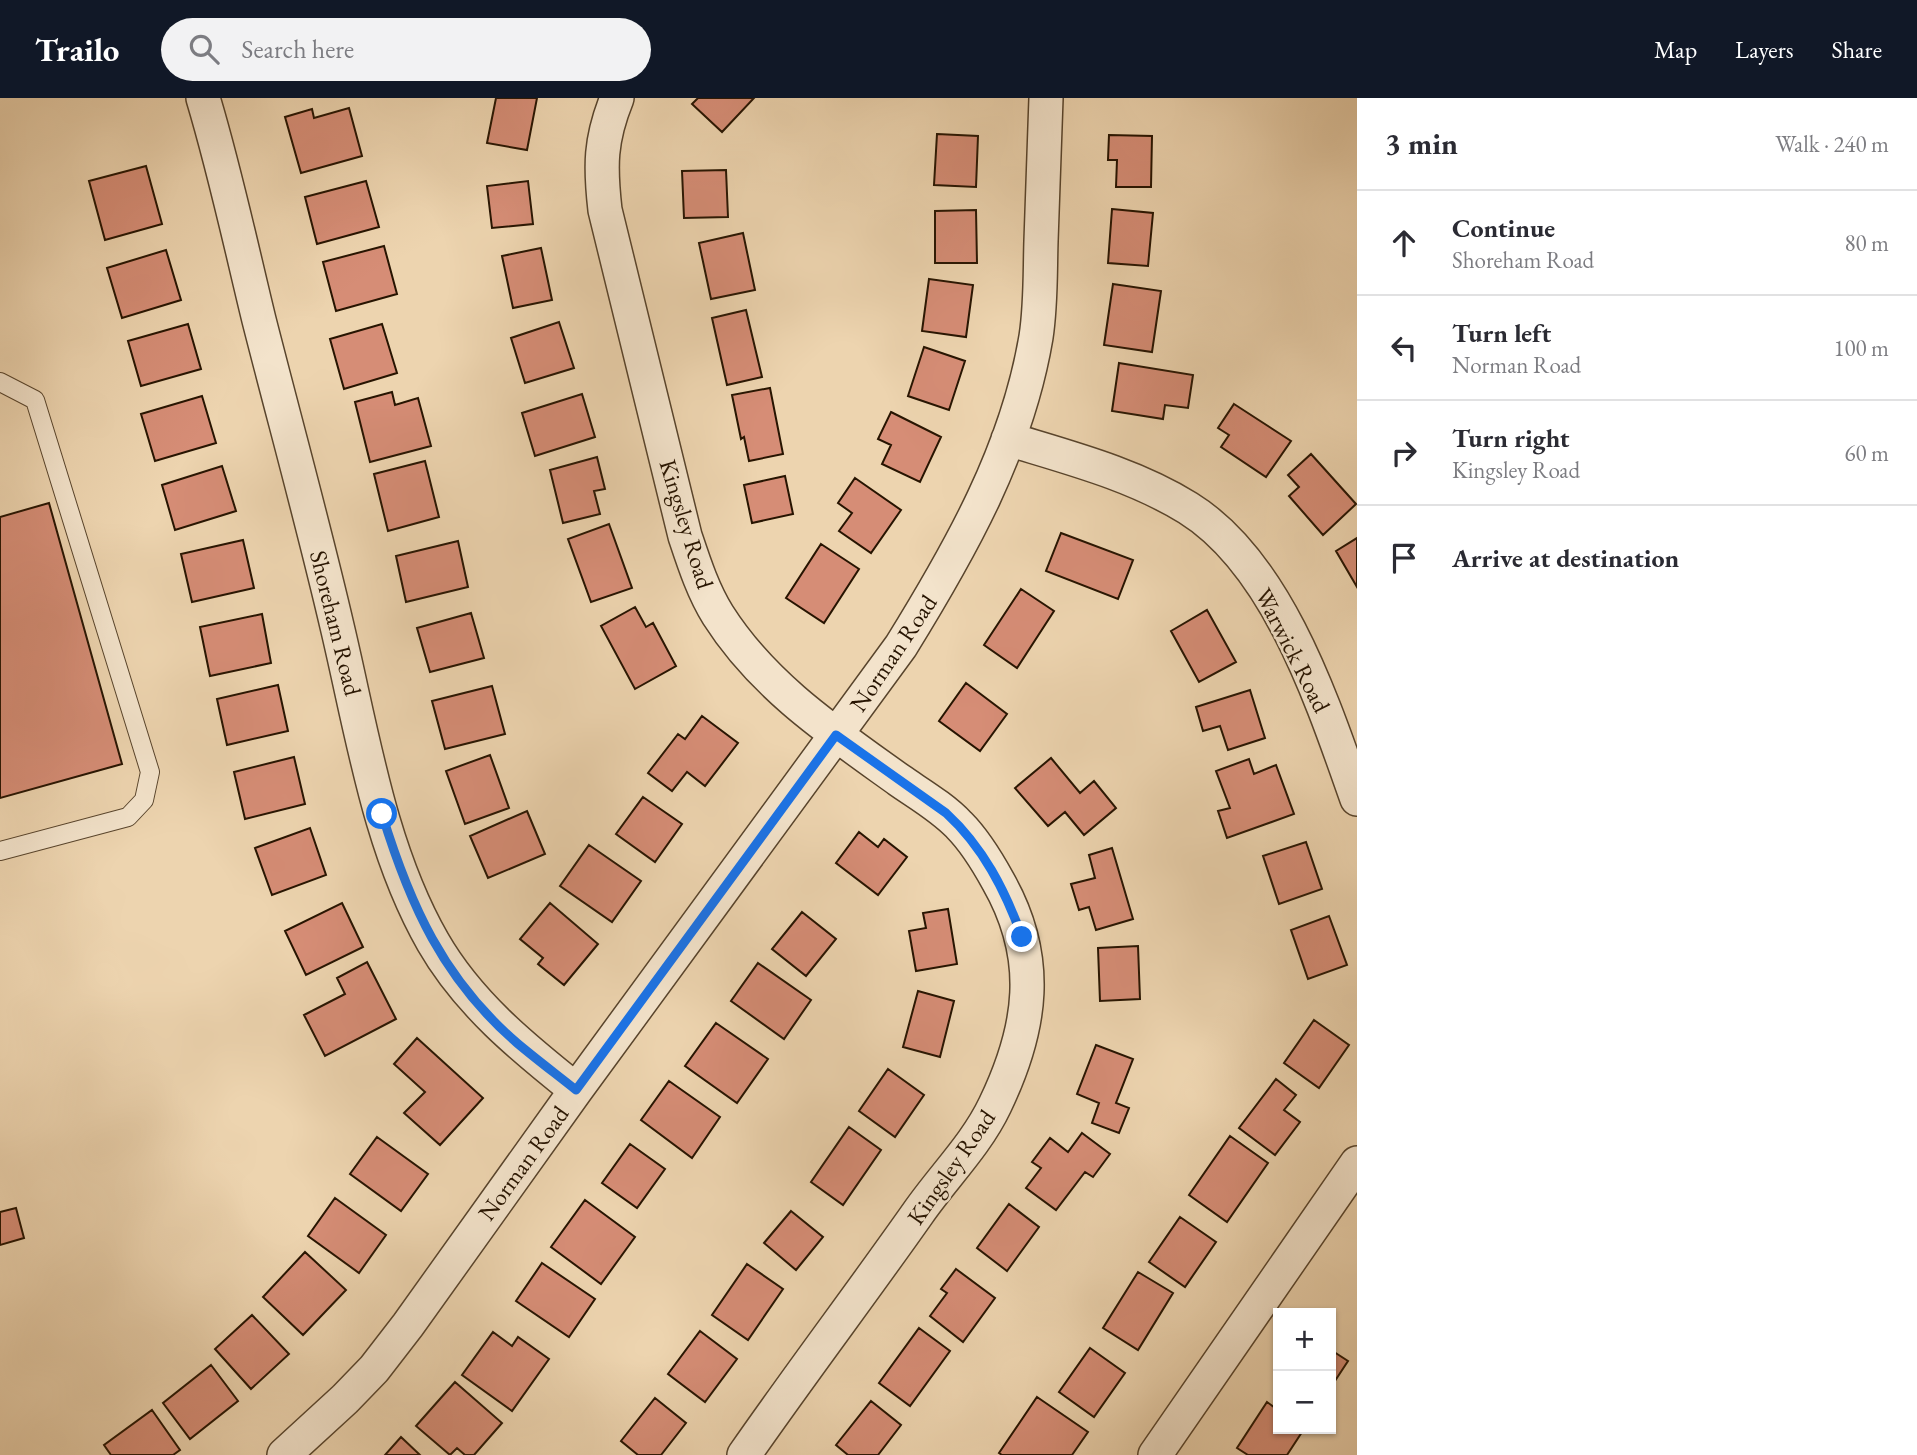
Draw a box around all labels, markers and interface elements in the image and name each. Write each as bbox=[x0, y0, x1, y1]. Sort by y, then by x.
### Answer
search box bbox=[161, 18, 651, 81]
text: Trailo bbox=[35, 28, 119, 71]
icon: search bbox=[185, 30, 223, 68]
text: Search here bbox=[241, 32, 354, 66]
text: Map bbox=[1654, 34, 1697, 65]
text: Layers bbox=[1735, 34, 1794, 65]
text: Share bbox=[1832, 34, 1882, 65]
text: 3 min bbox=[1385, 124, 1458, 163]
text: Walk · 240 m bbox=[1775, 129, 1889, 159]
text: Continue bbox=[1452, 211, 1555, 245]
icon: ahead bbox=[1385, 224, 1423, 262]
text: 80 m bbox=[1844, 228, 1889, 258]
text: Shoreham Road bbox=[1452, 245, 1594, 275]
text: Turn left bbox=[1452, 316, 1551, 350]
icon: left bbox=[1385, 329, 1423, 367]
text: 100 m bbox=[1833, 333, 1889, 363]
text: Norman Road bbox=[1452, 350, 1581, 380]
text: Turn right bbox=[1452, 421, 1570, 455]
icon: right bbox=[1385, 434, 1423, 472]
text: 60 m bbox=[1844, 438, 1889, 468]
text: Kingsley Road bbox=[1452, 455, 1580, 485]
street label: Kingsley Road bbox=[653, 456, 722, 593]
icon: arrive bbox=[1385, 539, 1423, 577]
text: Arrive at destination bbox=[1452, 541, 1679, 575]
street label: Shoreham Road bbox=[303, 547, 369, 700]
street label: Warwick Road bbox=[1248, 583, 1338, 718]
street label: Norman Road bbox=[842, 588, 944, 718]
route start bbox=[366, 798, 397, 829]
route end bbox=[1006, 921, 1037, 952]
street label: Norman Road bbox=[471, 1099, 576, 1227]
street label: Kingsley Road bbox=[900, 1103, 1003, 1231]
map controls bbox=[1273, 1308, 1336, 1434]
button: + bbox=[1273, 1308, 1336, 1371]
button: − bbox=[1273, 1371, 1336, 1434]

